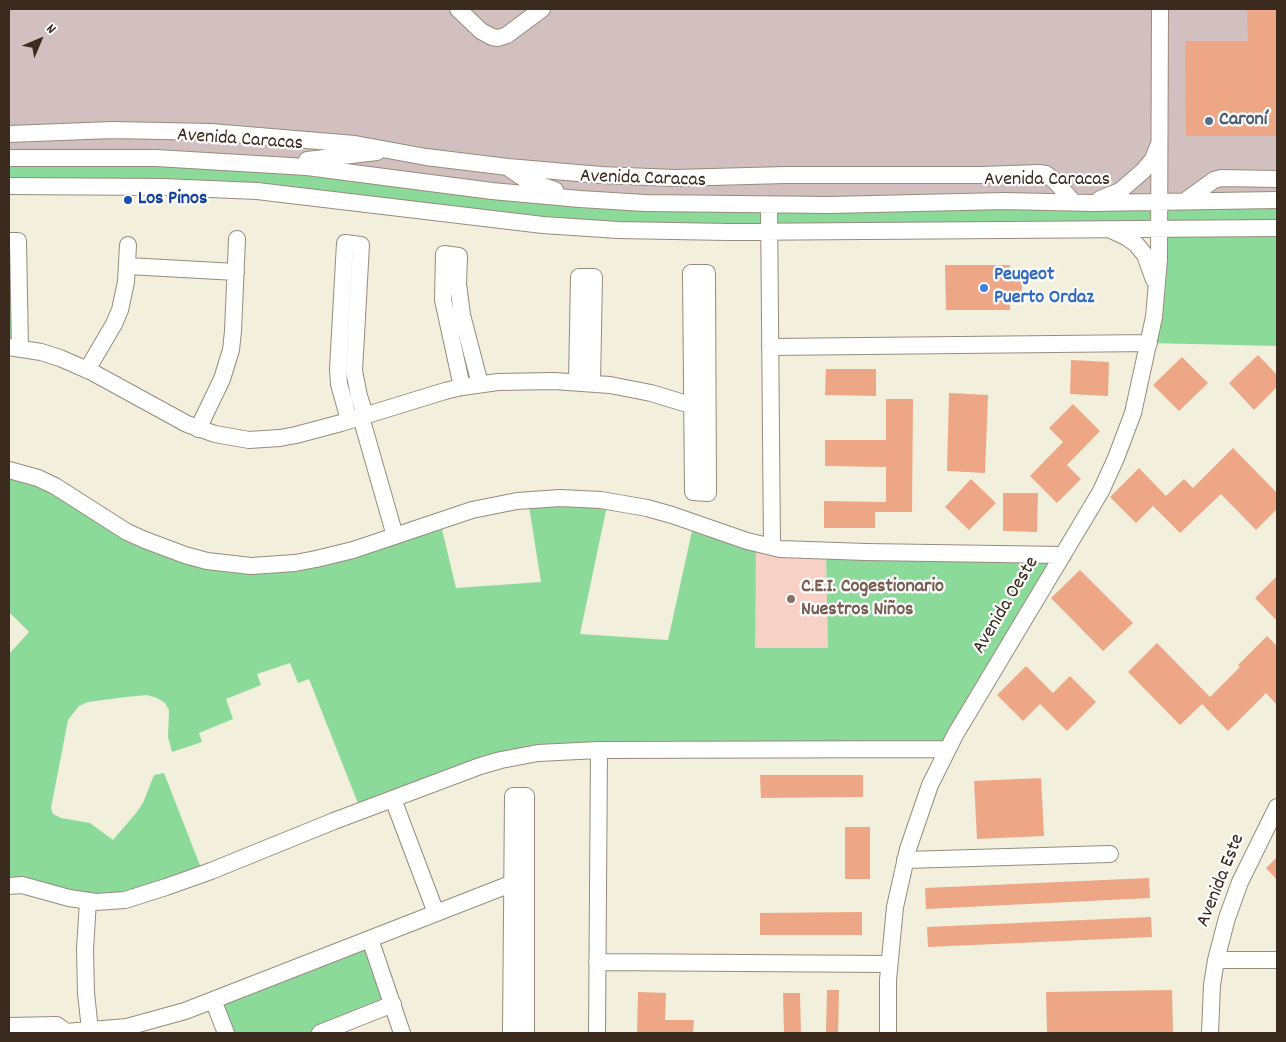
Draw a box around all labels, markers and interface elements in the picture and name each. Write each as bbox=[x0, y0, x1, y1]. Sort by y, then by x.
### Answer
north arrow bbox=[15, 15, 65, 65]
text: N bbox=[41, 20, 60, 39]
place label: Caroní bbox=[1219, 109, 1267, 133]
marker: Caroní bbox=[1203, 115, 1215, 127]
street label: Avenida Caracas bbox=[176, 125, 304, 157]
street label: Avenida Caracas bbox=[580, 166, 706, 194]
street label: Avenida Caracas bbox=[984, 169, 1110, 193]
place label: Los Pinos bbox=[138, 188, 207, 212]
marker: Los Pinos bbox=[122, 194, 134, 206]
place label: Peugeot Puerto Ordaz bbox=[994, 264, 1094, 311]
marker: Peugeot Puerto Ordaz bbox=[978, 282, 990, 294]
street label: Avenida Oeste bbox=[969, 553, 1045, 659]
place label: C.E.I. Cogestionario Nuestros Niños bbox=[801, 576, 944, 623]
marker: C.E.I. Cogestionario Nuestros Niños bbox=[785, 593, 797, 605]
street label: Avenida Este bbox=[1193, 831, 1251, 931]

